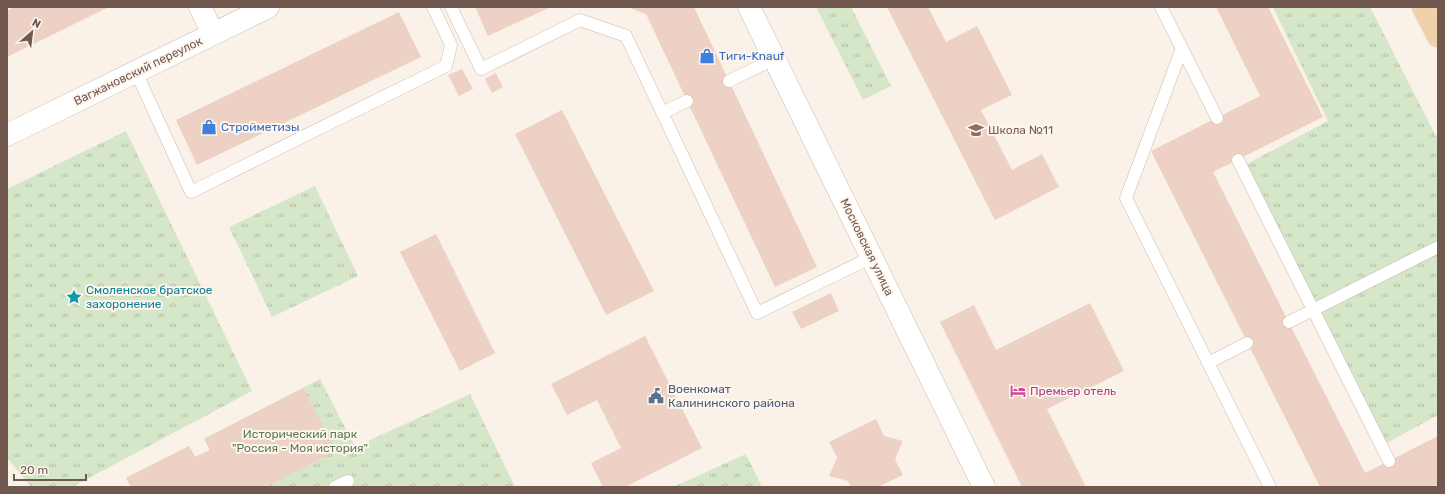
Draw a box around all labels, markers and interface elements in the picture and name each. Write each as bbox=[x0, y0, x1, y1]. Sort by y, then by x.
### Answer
north arrow bbox=[12, 12, 52, 52]
text: N bbox=[30, 16, 43, 31]
street label: Вагжановский переулок bbox=[71, 33, 205, 108]
shop icon: Тиги-Knauf bbox=[698, 47, 716, 65]
place label: Тиги-Knauf bbox=[719, 49, 785, 63]
shop icon: Стройметизы bbox=[200, 118, 218, 136]
place label: Стройметизы bbox=[221, 120, 299, 134]
school or university icon: Школа №11 bbox=[967, 121, 985, 139]
place label: Школа №11 bbox=[988, 123, 1053, 137]
street label: Московская улица bbox=[837, 196, 897, 298]
place label: Смоленское братское захоронение bbox=[86, 283, 213, 311]
place icon: Смоленское братское захоронение bbox=[65, 288, 83, 306]
place label: Военкомат Калининского района bbox=[668, 382, 795, 410]
hotel icon: Премьер отель bbox=[1009, 382, 1027, 400]
place label: Премьер отель bbox=[1030, 384, 1116, 398]
public building icon: Военкомат Калининского района bbox=[647, 387, 665, 405]
park label: Исторический парк "Россия - Моя история" bbox=[232, 427, 368, 455]
scale bar bbox=[14, 456, 86, 482]
text: 20 m bbox=[20, 463, 48, 477]

